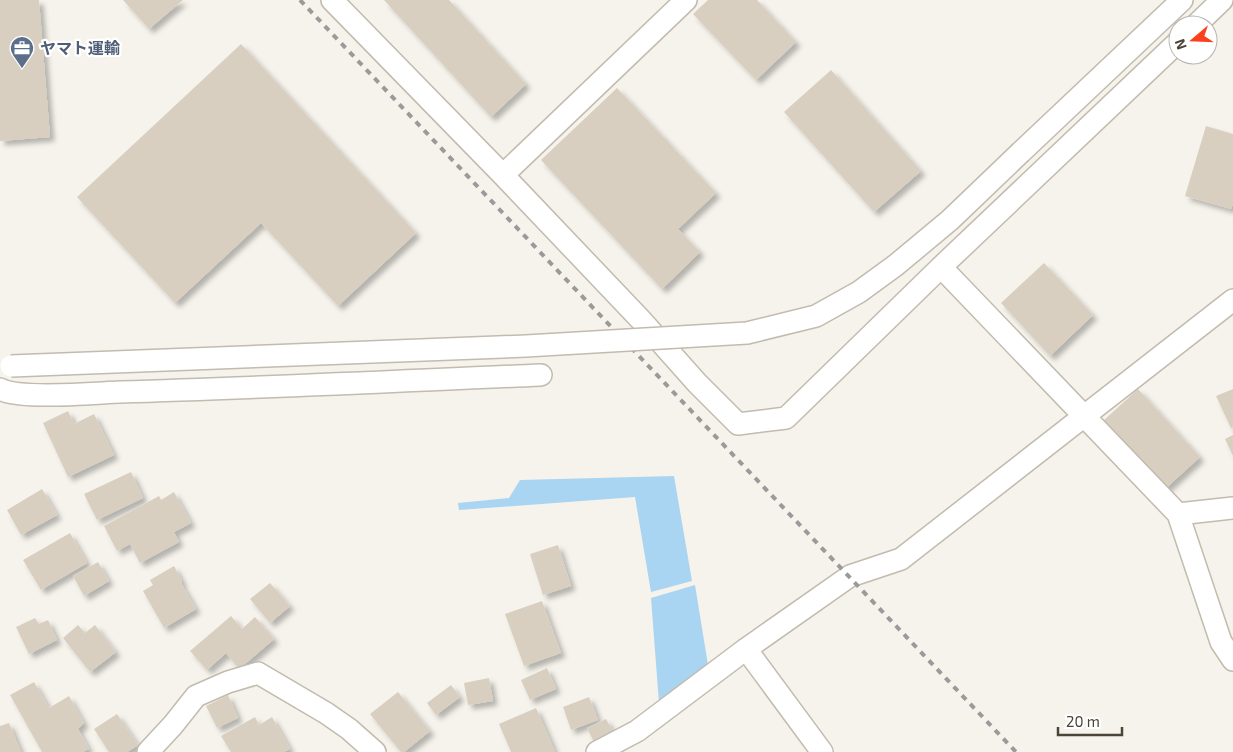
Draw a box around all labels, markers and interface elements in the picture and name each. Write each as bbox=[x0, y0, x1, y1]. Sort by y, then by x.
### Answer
north arrow bbox=[1168, 15, 1218, 65]
office icon: ヤマト運輸 bbox=[9, 35, 35, 69]
text: N bbox=[1171, 37, 1190, 52]
place label: ヤマト運輸 bbox=[40, 38, 120, 57]
scale bar bbox=[1058, 704, 1122, 736]
text: 20 m bbox=[1066, 712, 1100, 730]

